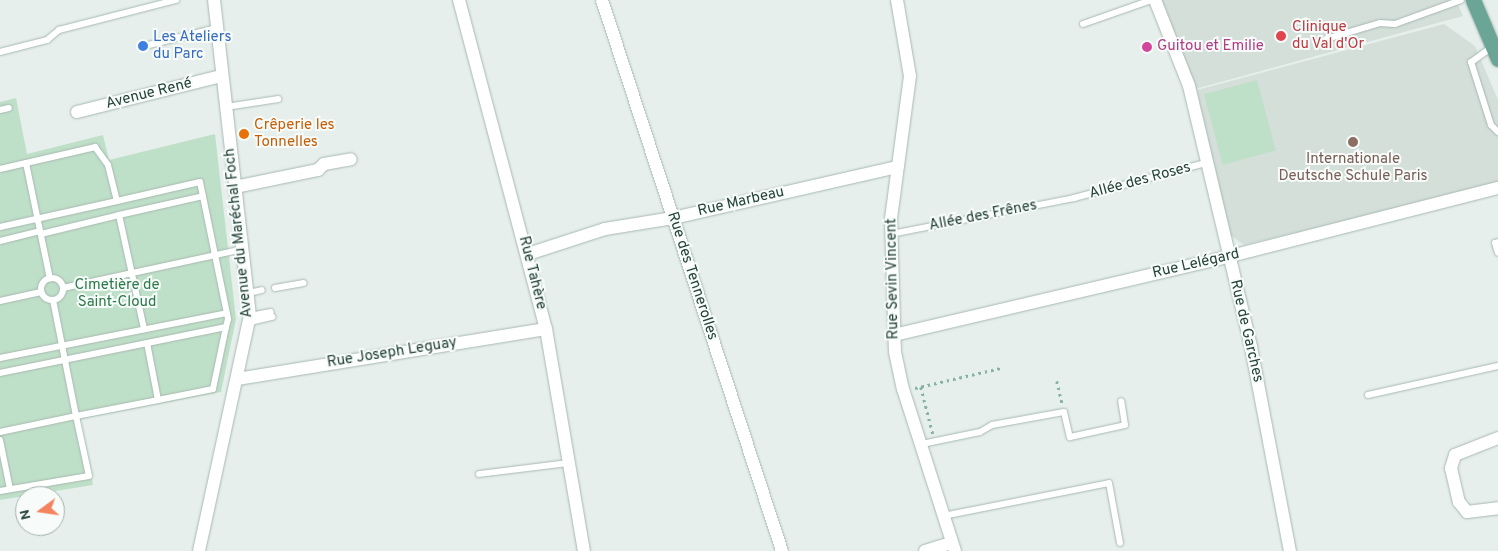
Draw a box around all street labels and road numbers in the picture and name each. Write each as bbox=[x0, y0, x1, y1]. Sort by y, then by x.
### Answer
street label: Avenue René bbox=[104, 75, 194, 113]
street label: Avenue du Maréchal Foch bbox=[221, 147, 257, 319]
street label: Allée des Roses bbox=[1087, 159, 1193, 203]
street label: Rue Marbeau bbox=[696, 183, 786, 221]
street label: Allée des Frênes bbox=[928, 197, 1038, 235]
street label: Rue des Tennerolles bbox=[663, 209, 721, 343]
street label: Rue Sevin Vincent bbox=[883, 218, 903, 340]
street label: Rue Tahère bbox=[514, 234, 550, 312]
street label: Rue Lelégard bbox=[1151, 245, 1241, 283]
street label: Rue de Garches bbox=[1225, 278, 1267, 384]
street label: Rue Joseph Leguay bbox=[326, 334, 458, 372]

